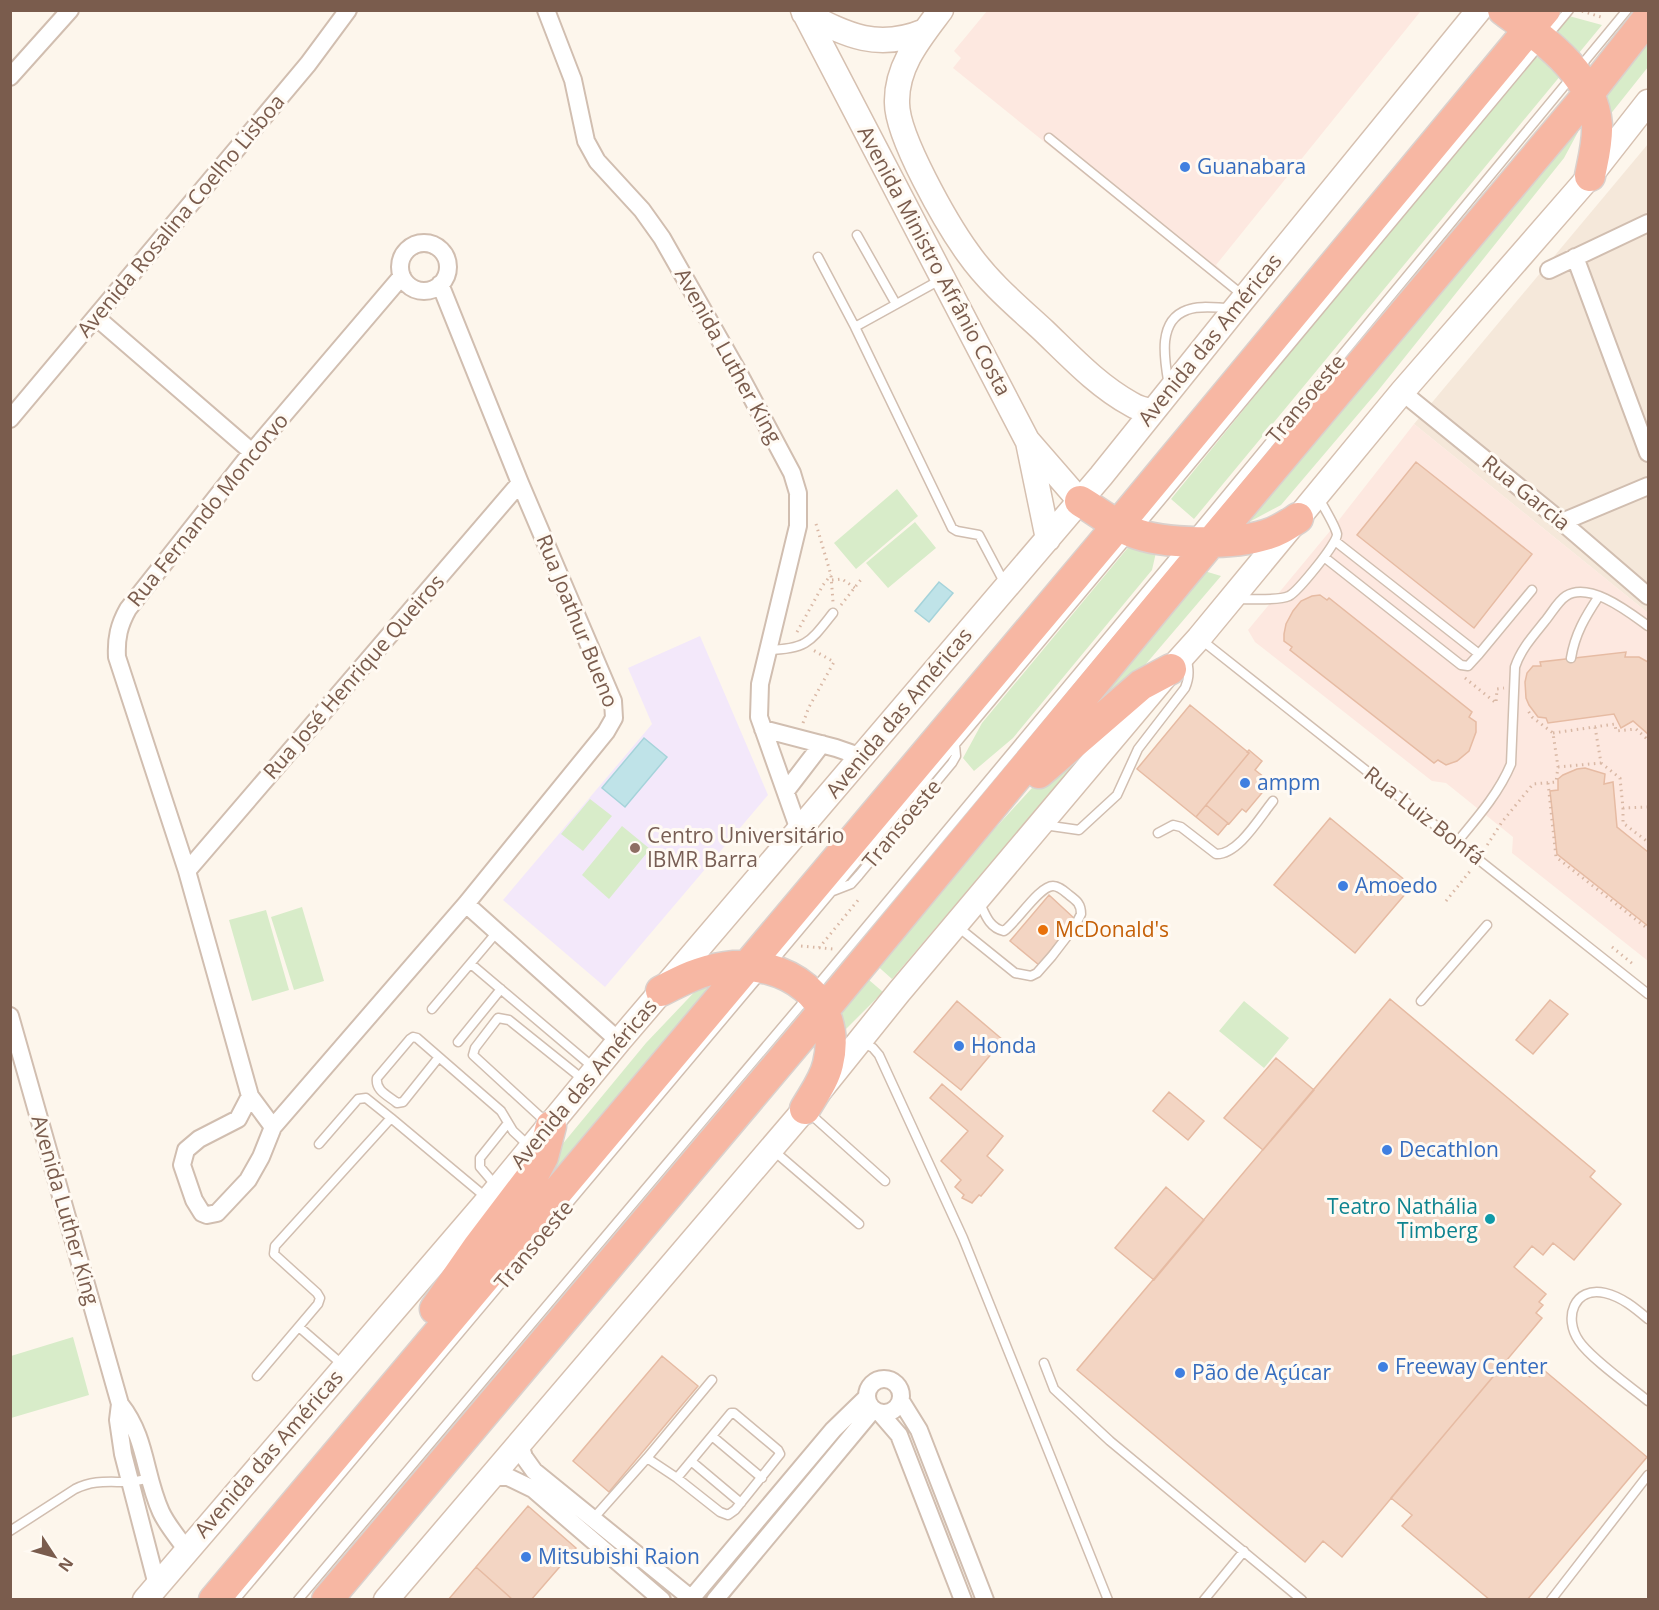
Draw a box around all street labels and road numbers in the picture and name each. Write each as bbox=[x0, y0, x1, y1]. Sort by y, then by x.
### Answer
street label: Avenida Rosalina Coelho Lisboa bbox=[70, 88, 290, 343]
street label: Avenida Ministro Afrânio Costa bbox=[852, 121, 1018, 400]
street label: Avenida das Américas bbox=[1131, 247, 1287, 431]
street label: Avenida Luther King bbox=[669, 263, 789, 448]
street label: Transoeste bbox=[1260, 348, 1351, 449]
street label: Rua Fernando Moncorvo bbox=[120, 407, 294, 612]
street label: Rua Garcia bbox=[1477, 448, 1576, 536]
street label: Rua Joathur Bueno bbox=[530, 530, 625, 711]
street label: Rua José Henrique Queiros bbox=[256, 568, 450, 785]
street label: Avenida das Américas bbox=[819, 621, 978, 803]
street label: Rua Luiz Bonfá bbox=[1359, 759, 1490, 871]
street label: Transoeste bbox=[856, 773, 947, 874]
street label: Avenida das Américas bbox=[504, 992, 663, 1174]
street label: Avenida Luther King bbox=[25, 1112, 106, 1308]
street label: Transoeste bbox=[488, 1194, 579, 1295]
street label: Avenida das Américas bbox=[188, 1363, 349, 1543]

